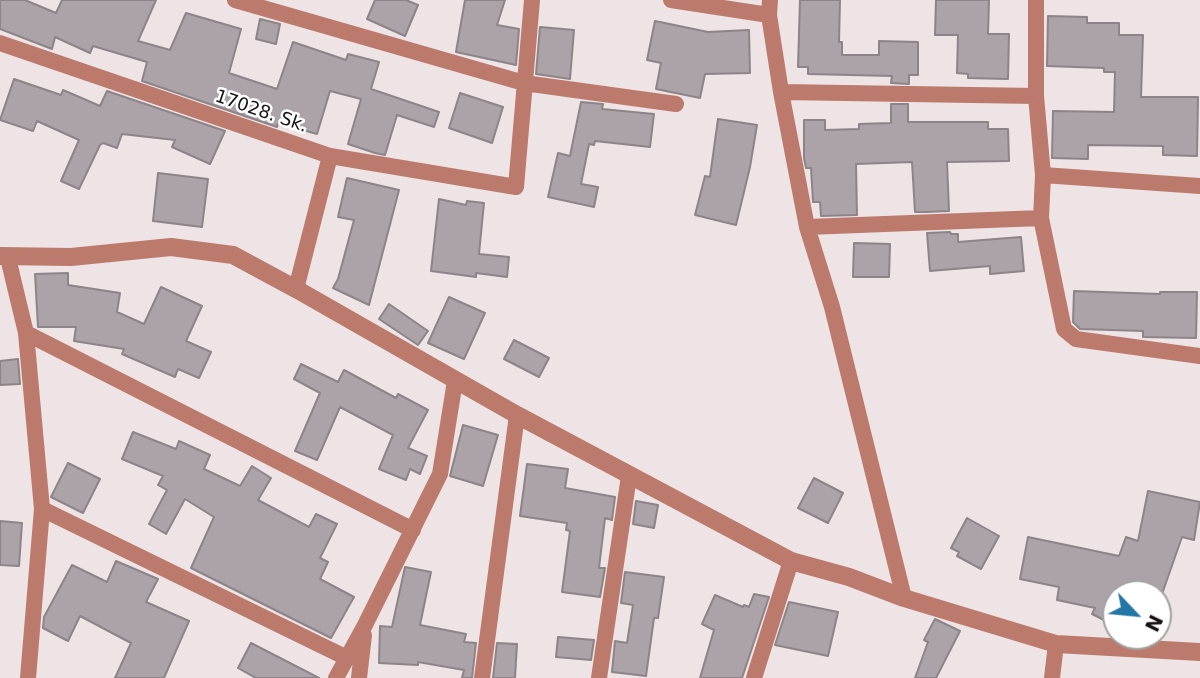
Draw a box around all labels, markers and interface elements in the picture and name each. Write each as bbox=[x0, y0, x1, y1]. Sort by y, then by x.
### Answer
street label: 17028. Sk. bbox=[212, 86, 310, 138]
north arrow bbox=[1102, 580, 1172, 650]
text: N bbox=[1141, 611, 1167, 635]

